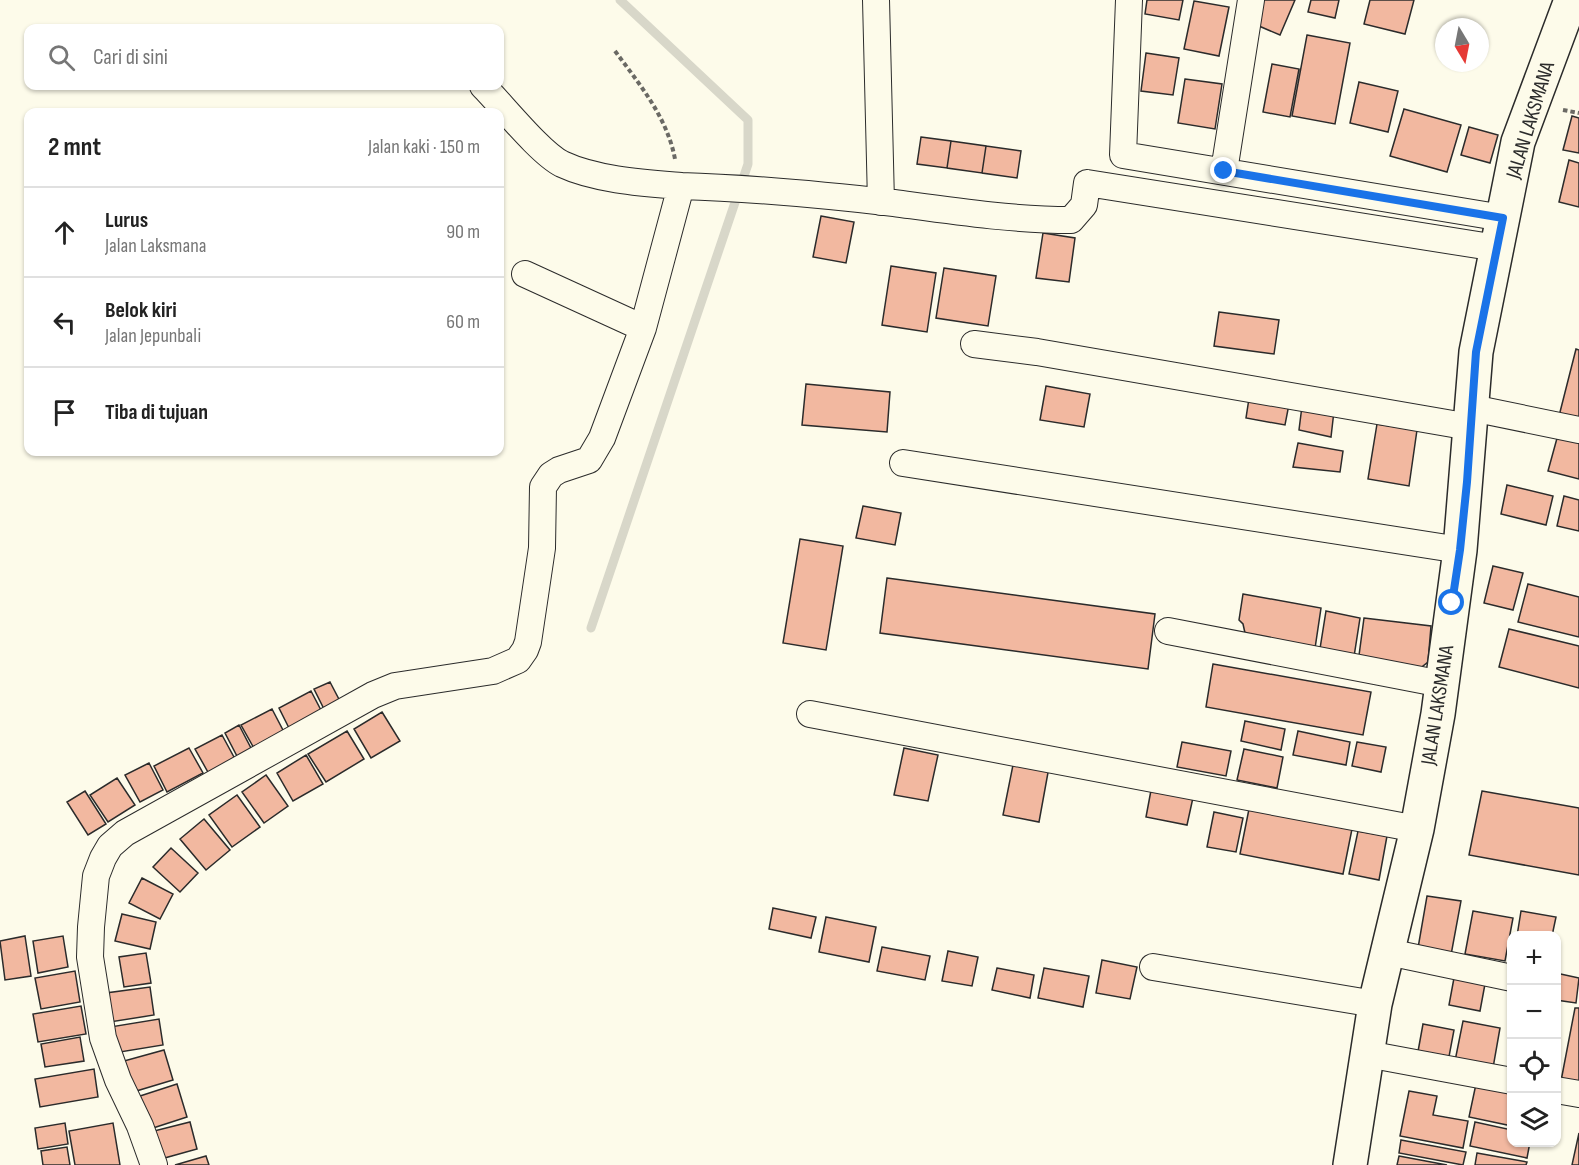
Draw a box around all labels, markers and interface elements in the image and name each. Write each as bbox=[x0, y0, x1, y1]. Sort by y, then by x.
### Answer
north arrow bbox=[1435, 18, 1489, 72]
search box bbox=[24, 24, 504, 90]
icon: search bbox=[45, 41, 78, 74]
text: Cari di sini bbox=[93, 44, 168, 71]
street label: JALAN LAKSMANA bbox=[1501, 58, 1560, 183]
text: 2 mnt bbox=[48, 132, 101, 163]
text: Jalan kaki · 150 m bbox=[368, 135, 480, 159]
route end bbox=[1210, 157, 1236, 183]
text: Lurus bbox=[105, 207, 148, 234]
icon: ahead bbox=[48, 216, 81, 249]
text: 90 m bbox=[446, 220, 480, 244]
text: Jalan Laksmana bbox=[105, 234, 206, 258]
text: Belok kiri bbox=[105, 297, 177, 324]
icon: left bbox=[48, 306, 81, 339]
text: 60 m bbox=[446, 310, 480, 334]
text: Jalan Jepunbali bbox=[105, 324, 201, 348]
icon: arrive bbox=[48, 396, 81, 429]
text: Tiba di tujuan bbox=[105, 399, 208, 426]
route start bbox=[1438, 589, 1464, 615]
street label: JALAN LAKSMANA bbox=[1416, 642, 1459, 768]
map controls bbox=[1507, 931, 1561, 1147]
button: + bbox=[1507, 931, 1561, 985]
button: − bbox=[1507, 985, 1561, 1039]
button: locate bbox=[1507, 1039, 1561, 1093]
button: layers bbox=[1507, 1093, 1561, 1147]

